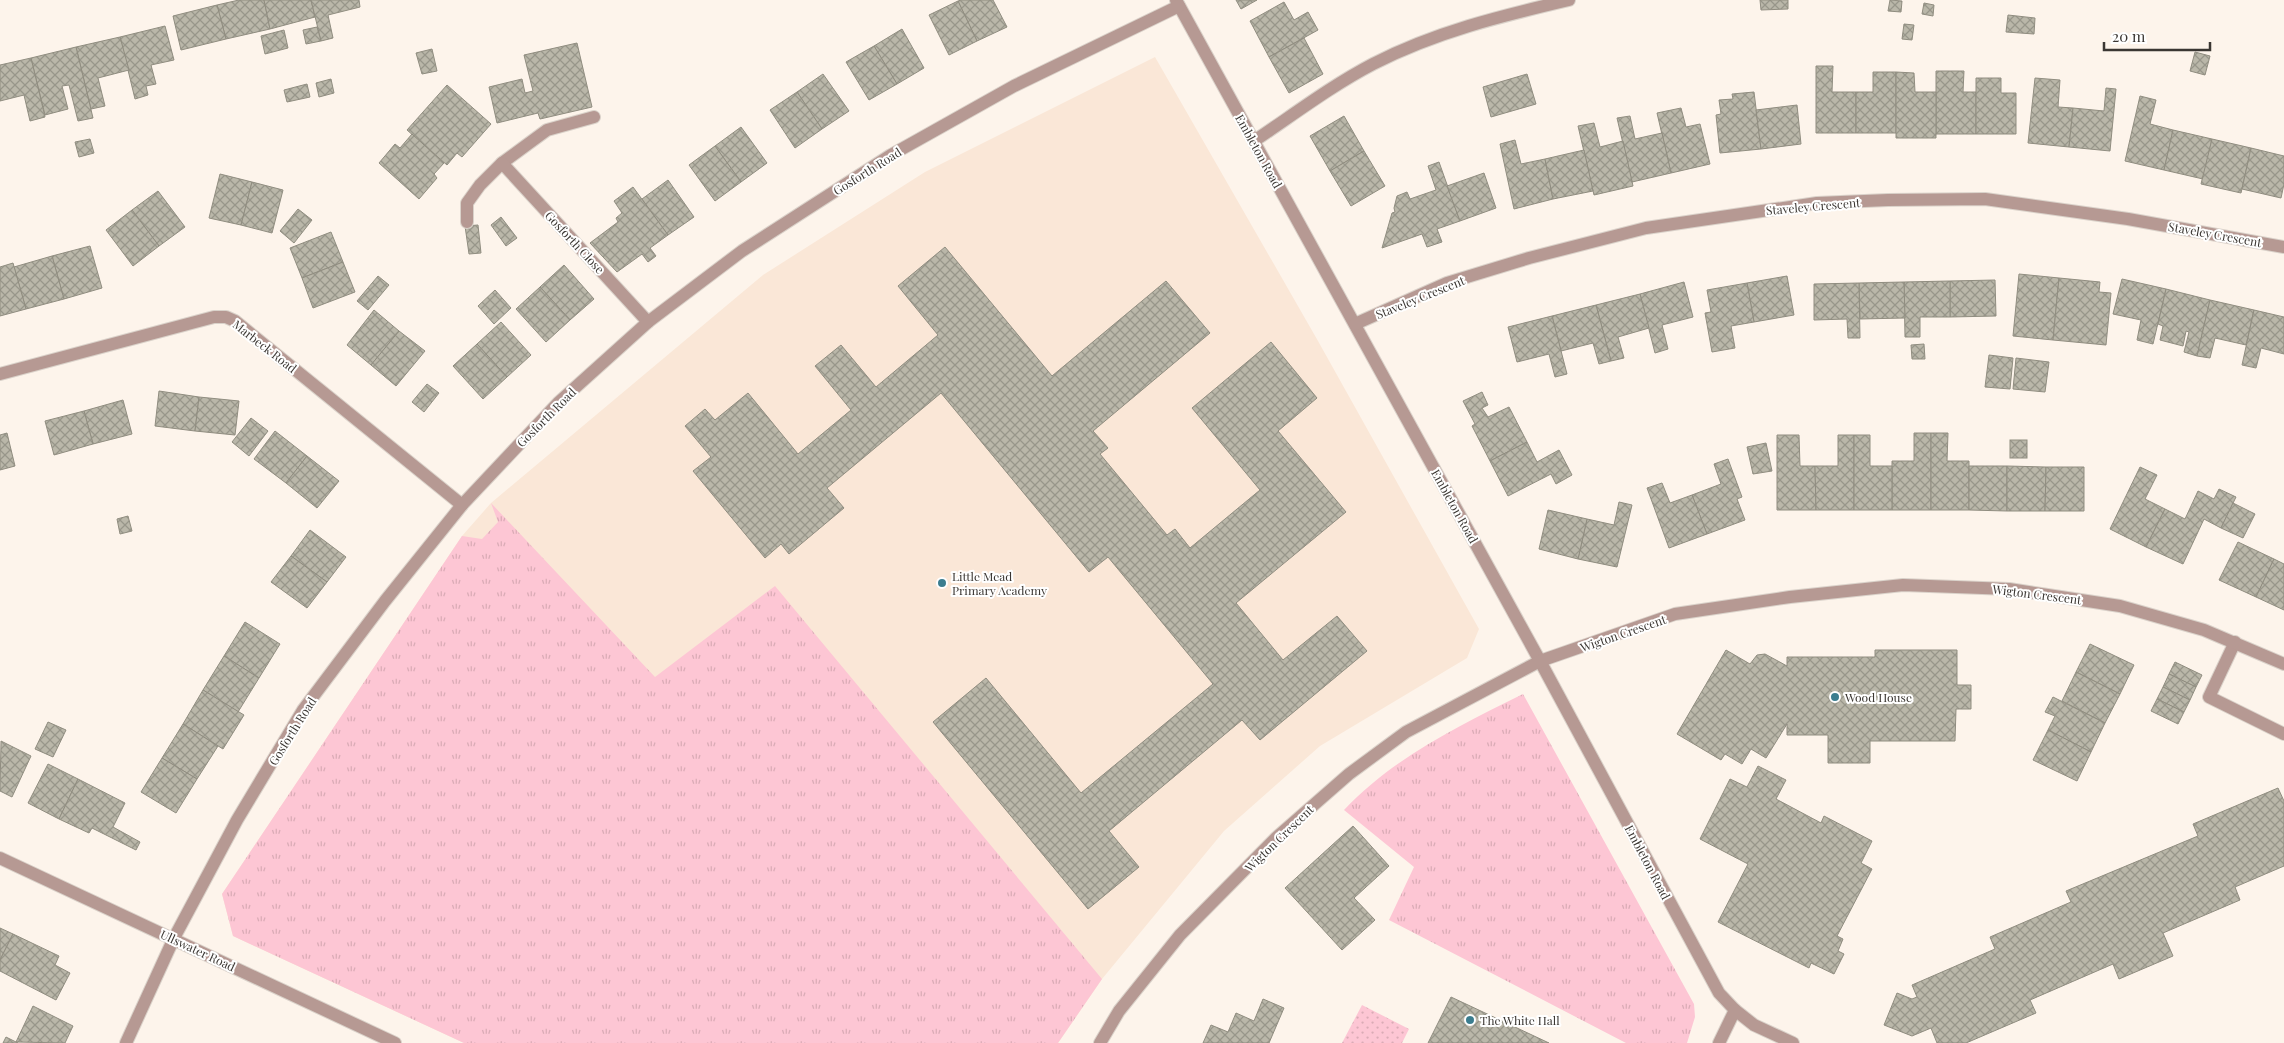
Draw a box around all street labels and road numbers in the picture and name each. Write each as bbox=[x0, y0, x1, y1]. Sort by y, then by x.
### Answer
street label: Embleton Road bbox=[1232, 111, 1286, 191]
street label: Gosforth Road bbox=[830, 144, 904, 198]
street label: Staveley Crescent bbox=[1765, 194, 1862, 218]
street label: Gosforth Close bbox=[542, 207, 608, 277]
street label: Staveley Crescent bbox=[2167, 218, 2264, 250]
street label: Staveley Crescent bbox=[1373, 272, 1468, 322]
street label: Marbeck Road bbox=[230, 316, 300, 376]
street label: Gosforth Road bbox=[513, 384, 579, 450]
street label: Embleton Road bbox=[1428, 466, 1482, 546]
street label: Wigton Crescent bbox=[1991, 580, 2083, 607]
street label: Wigton Crescent bbox=[1577, 611, 1669, 655]
street label: Gosforth Road bbox=[265, 694, 319, 768]
street label: Wigton Crescent bbox=[1241, 801, 1317, 876]
street label: Embleton Road bbox=[1622, 822, 1674, 902]
street label: Ullswater Road bbox=[158, 926, 238, 974]

